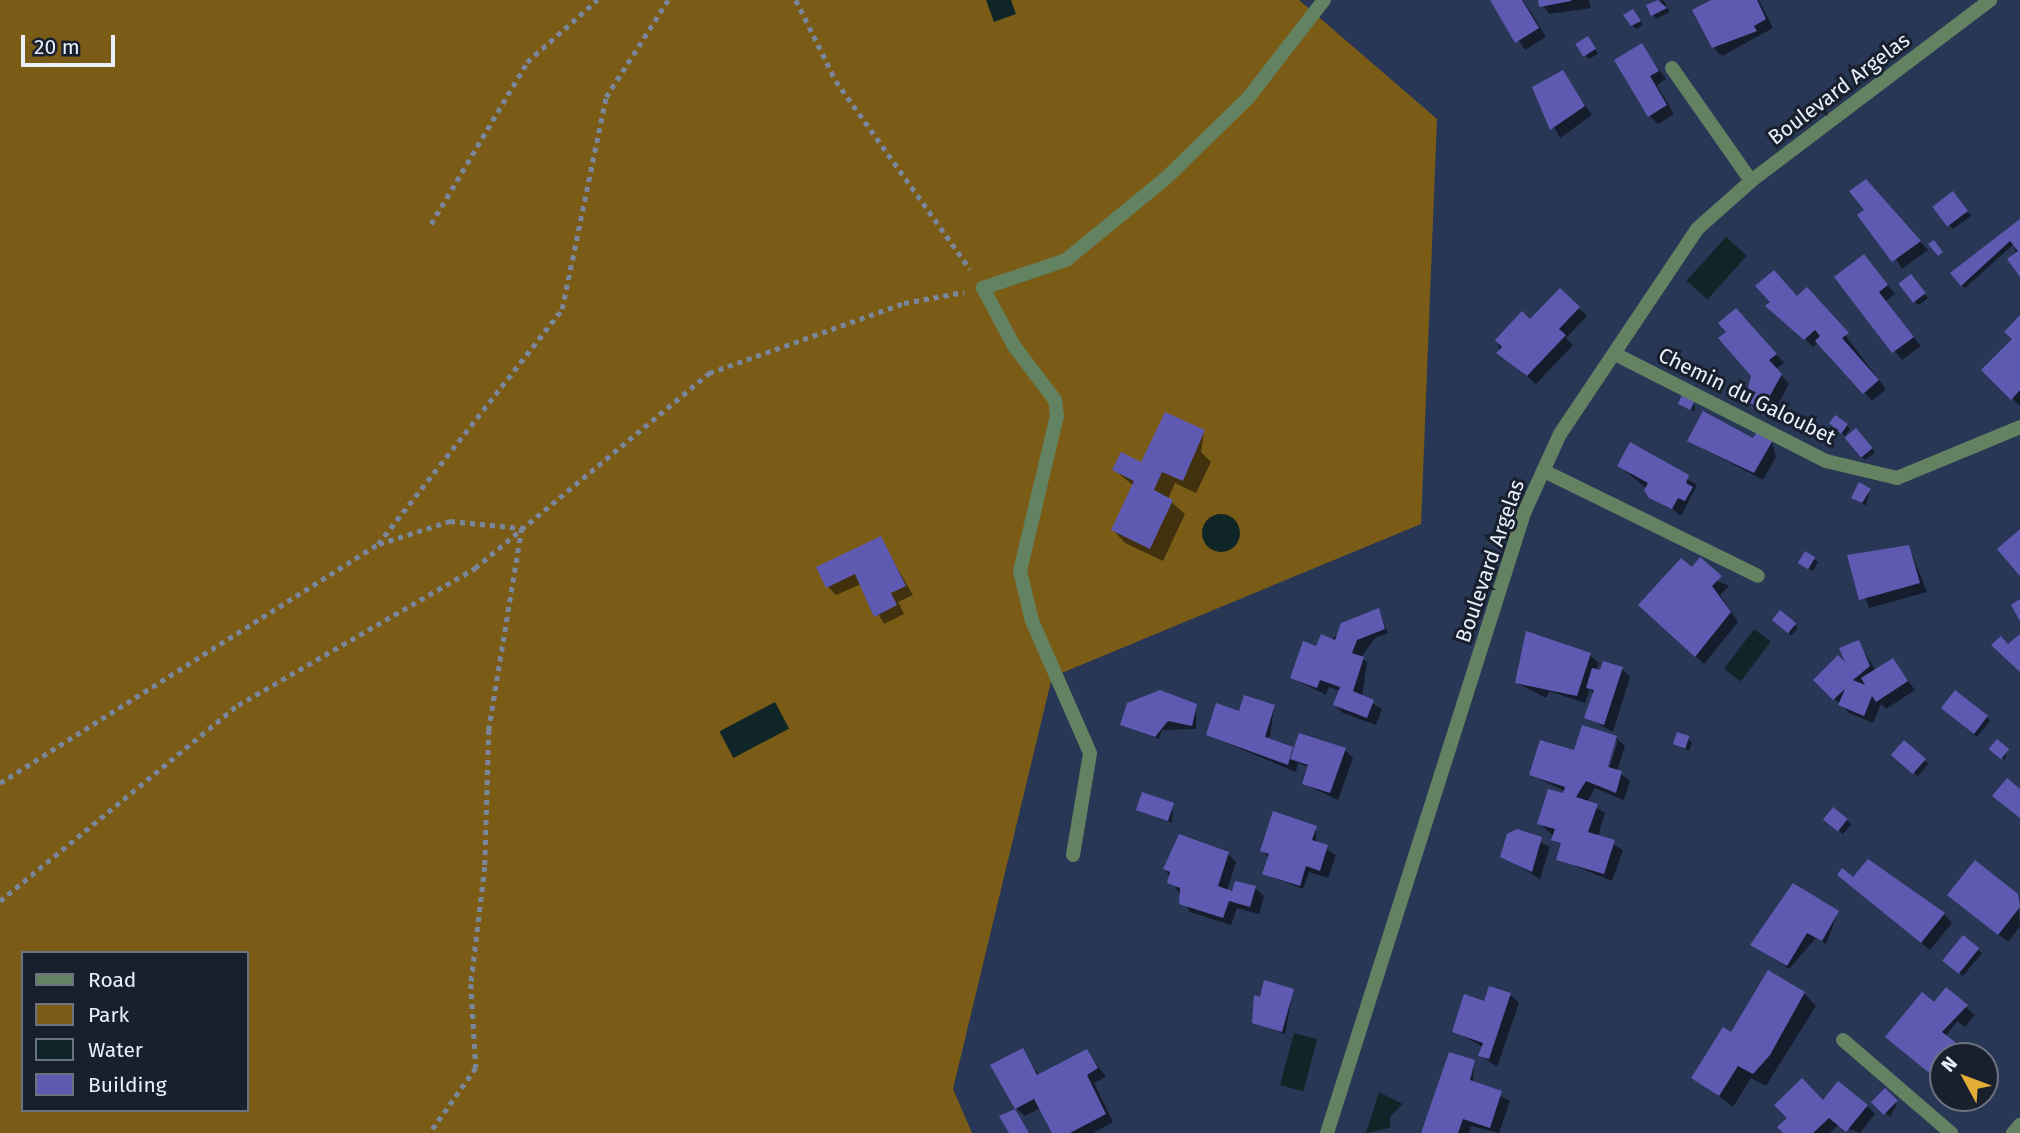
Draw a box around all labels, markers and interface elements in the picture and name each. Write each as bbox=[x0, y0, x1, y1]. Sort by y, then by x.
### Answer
scale bar bbox=[24, 21, 119, 65]
street label: Boulevard Argelas bbox=[1763, 28, 1915, 150]
text: 20 m bbox=[34, 34, 80, 60]
street label: Chemin du Galoubet bbox=[1654, 342, 1840, 450]
street label: Boulevard Argelas bbox=[1450, 476, 1530, 646]
legend bbox=[21, 951, 248, 1112]
text: Road bbox=[88, 967, 136, 993]
text: Park bbox=[88, 1002, 129, 1028]
text: Water bbox=[88, 1037, 143, 1063]
north arrow bbox=[1929, 1042, 1999, 1112]
text: N bbox=[1936, 1052, 1962, 1077]
text: Building bbox=[88, 1072, 167, 1098]

